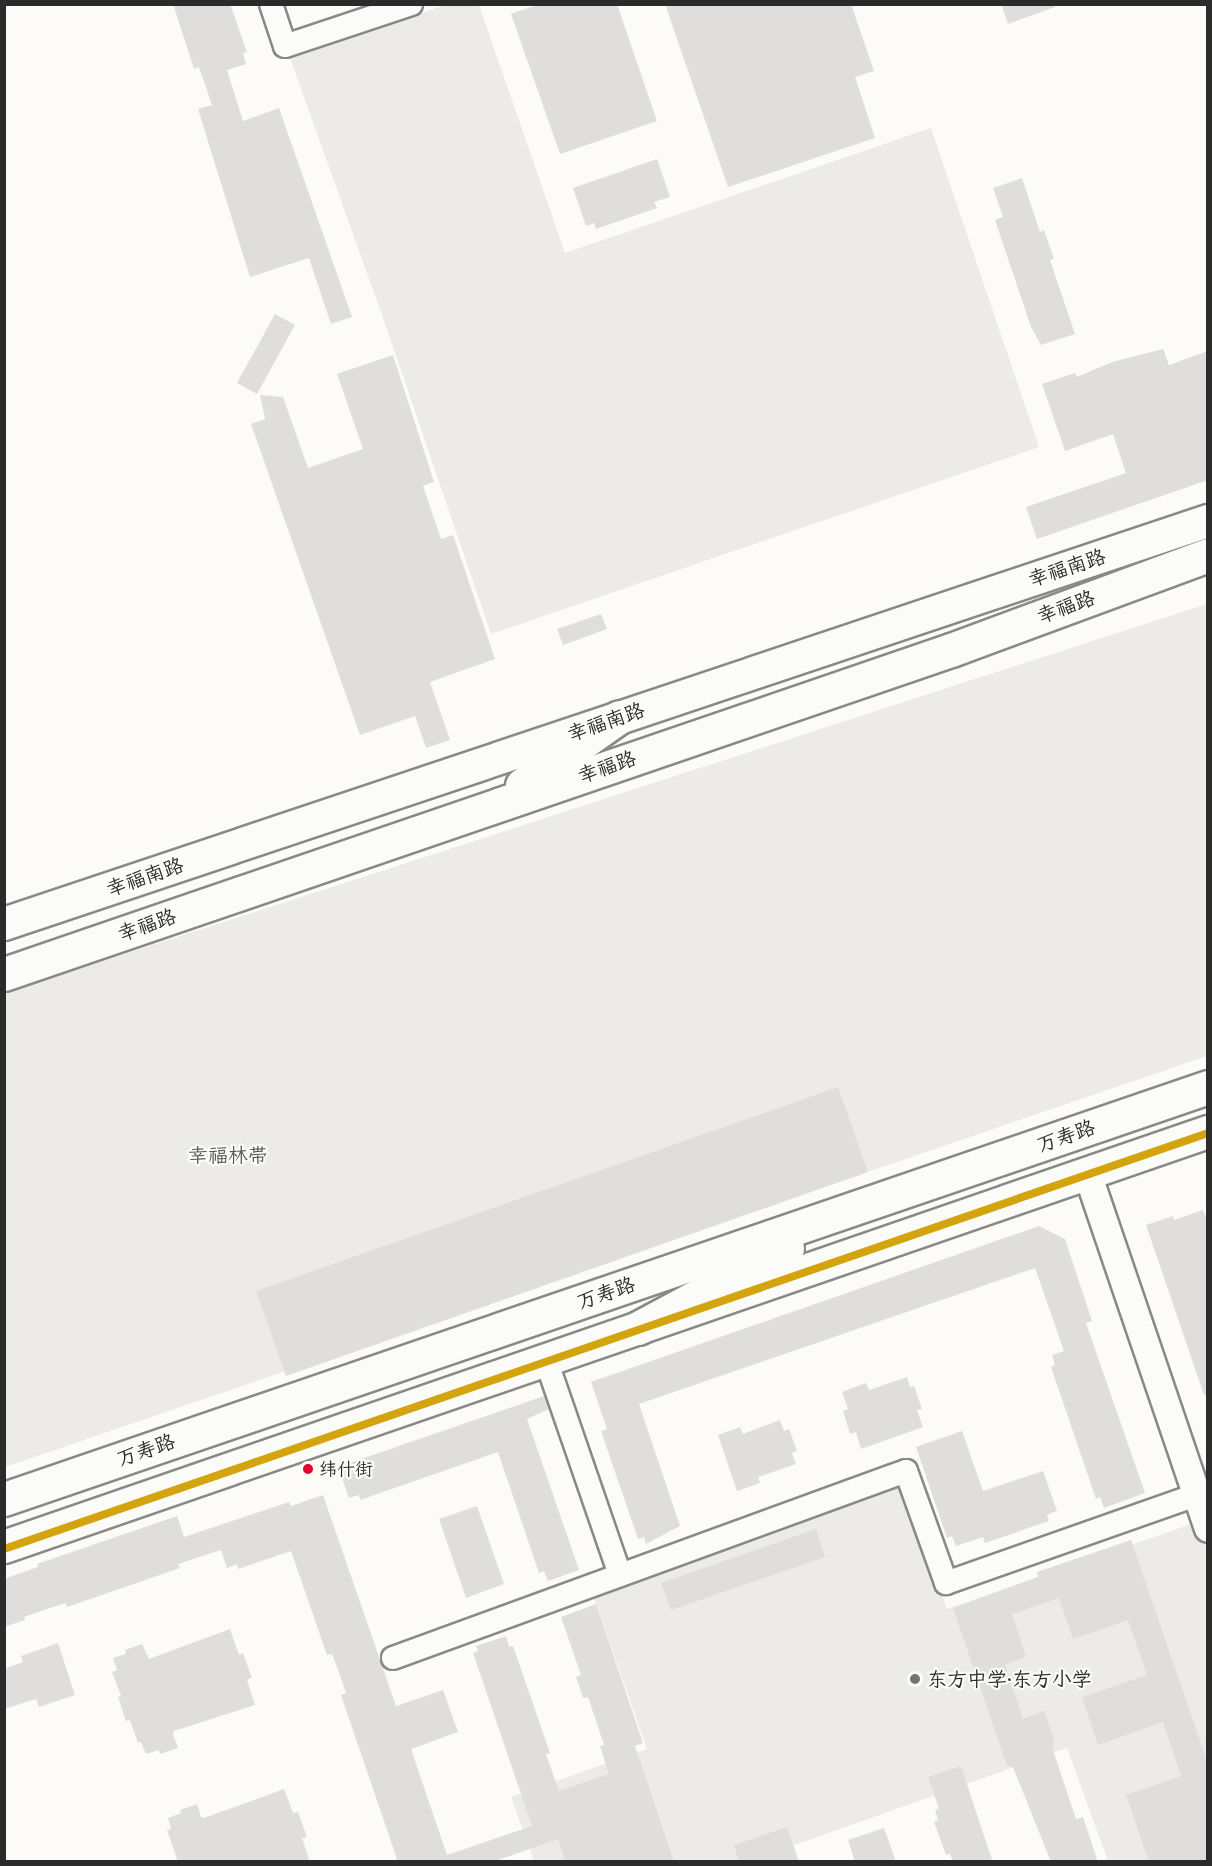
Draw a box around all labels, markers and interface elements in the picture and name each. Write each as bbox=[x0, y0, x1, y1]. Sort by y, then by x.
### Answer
street label: 幸福南路 bbox=[1025, 544, 1109, 592]
street label: 幸福路 bbox=[1034, 585, 1098, 629]
street label: 幸福南路 bbox=[564, 698, 648, 746]
street label: 幸福路 bbox=[575, 746, 639, 788]
street label: 幸福南路 bbox=[103, 853, 187, 901]
street label: 幸福路 bbox=[115, 904, 179, 946]
street label: 万寿路 bbox=[1034, 1115, 1098, 1157]
park label: 幸福林带 bbox=[188, 1143, 268, 1167]
street label: 万寿路 bbox=[574, 1272, 638, 1314]
street label: 万寿路 bbox=[114, 1429, 178, 1471]
place label: 纬什街 bbox=[319, 1458, 373, 1480]
marker: 纬什街 bbox=[302, 1463, 314, 1475]
place label: 东方中学·东方小学 bbox=[927, 1667, 1092, 1691]
marker: 东方中学·东方小学 bbox=[908, 1672, 922, 1686]

